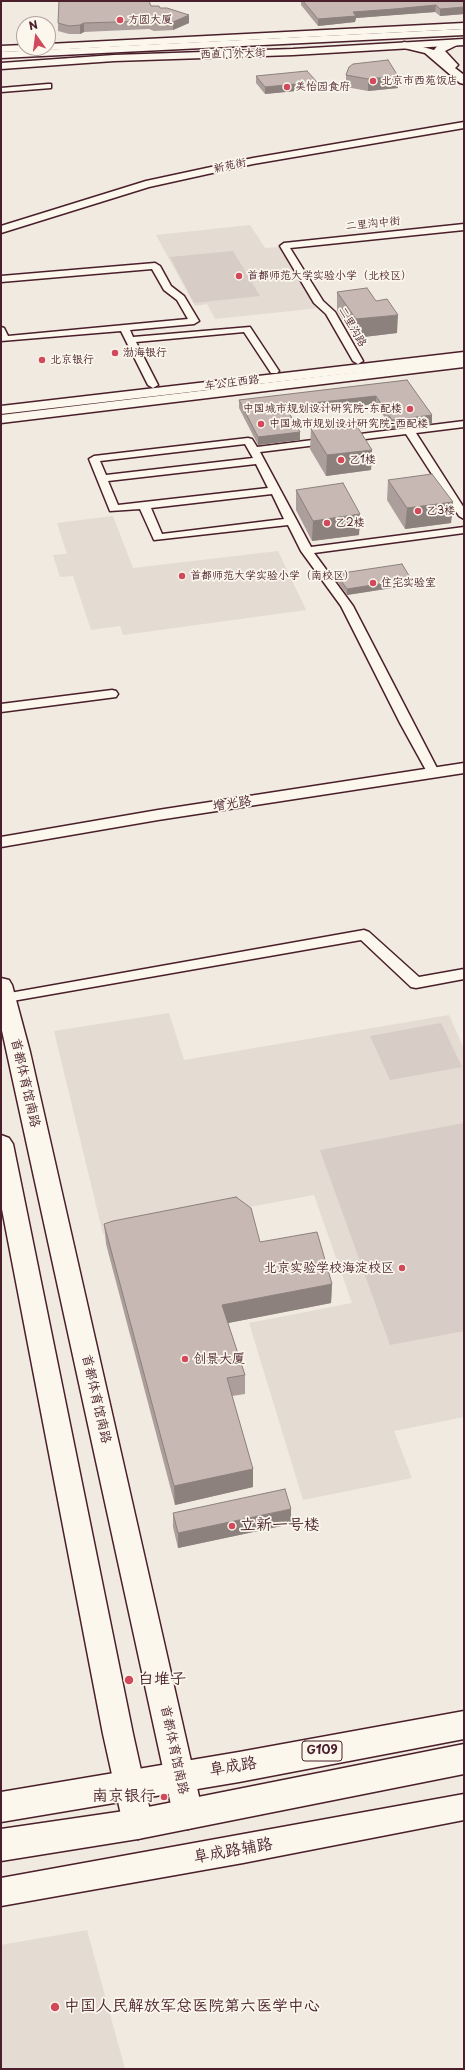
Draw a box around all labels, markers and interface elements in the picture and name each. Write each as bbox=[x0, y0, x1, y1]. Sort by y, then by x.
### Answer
place label: 方圆大厦 bbox=[128, 13, 172, 27]
marker: 方圆大厦 bbox=[115, 15, 125, 25]
north arrow bbox=[16, 16, 56, 56]
text: N bbox=[27, 16, 40, 34]
street label: 西直门外大街 bbox=[200, 46, 266, 62]
place label: 北京市西苑饭店 bbox=[381, 74, 458, 88]
marker: 北京市西苑饭店 bbox=[368, 76, 378, 86]
place label: 美怡园食府 bbox=[295, 80, 350, 94]
marker: 美怡园食府 bbox=[282, 82, 292, 92]
street label: 新苑街 bbox=[212, 156, 248, 176]
street label: 二里沟中街 bbox=[345, 215, 401, 233]
place label: 首都师范大学实验小学（北校区） bbox=[247, 269, 412, 283]
marker: 首都师范大学实验小学（北校区） bbox=[234, 271, 244, 281]
street label: 二里沟路 bbox=[335, 305, 369, 349]
place label: 渤海银行 bbox=[123, 346, 167, 360]
marker: 渤海银行 bbox=[110, 348, 120, 358]
place label: 北京银行 bbox=[50, 353, 94, 367]
marker: 北京银行 bbox=[37, 355, 47, 365]
street label: 车公庄西路 bbox=[204, 373, 260, 393]
place label: 中国城市规划设计研究院-东配楼 bbox=[243, 402, 402, 416]
marker: 中国城市规划设计研究院-东配楼 bbox=[405, 404, 415, 414]
place label: 中国城市规划设计研究院-西配楼 bbox=[269, 417, 428, 431]
marker: 中国城市规划设计研究院-西配楼 bbox=[256, 419, 266, 429]
place label: 乙1楼 bbox=[349, 453, 376, 467]
marker: 乙1楼 bbox=[336, 455, 346, 465]
place label: 乙3楼 bbox=[426, 504, 455, 518]
marker: 乙3楼 bbox=[413, 506, 423, 516]
place label: 乙2楼 bbox=[335, 516, 365, 530]
marker: 乙2楼 bbox=[322, 518, 332, 528]
place label: 首都师范大学实验小学（南校区） bbox=[190, 569, 355, 583]
marker: 首都师范大学实验小学（南校区） bbox=[177, 571, 187, 581]
place label: 住宅实验室 bbox=[381, 576, 436, 590]
marker: 住宅实验室 bbox=[368, 578, 378, 588]
street label: 增光路 bbox=[212, 793, 252, 815]
street label: 首都体育馆南路 bbox=[7, 1037, 43, 1129]
place label: 北京实验学校海淀校区 bbox=[264, 1260, 394, 1276]
marker: 北京实验学校海淀校区 bbox=[397, 1263, 407, 1273]
place label: 创景大厦 bbox=[193, 1351, 245, 1367]
street label: 首都体育馆南路 bbox=[78, 1353, 114, 1445]
marker: 创景大厦 bbox=[180, 1354, 190, 1364]
place label: 立新一号楼 bbox=[240, 1516, 320, 1536]
marker: 立新一号楼 bbox=[227, 1521, 237, 1531]
place label: 白堆子 bbox=[138, 1670, 186, 1690]
marker: 白堆子 bbox=[123, 1674, 135, 1686]
street label: 首都体育馆南路 bbox=[157, 1704, 191, 1796]
road number: G109 bbox=[302, 1741, 342, 1761]
street label: 阜成路 bbox=[208, 1754, 258, 1780]
place label: 南京银行 bbox=[92, 1787, 156, 1807]
marker: 南京银行 bbox=[159, 1792, 169, 1802]
street label: 阜成路辅路 bbox=[192, 1835, 274, 1867]
place label: 中国人民解放军总医院第六医学中心 bbox=[64, 1997, 320, 2017]
marker: 中国人民解放军总医院第六医学中心 bbox=[49, 2001, 61, 2013]

